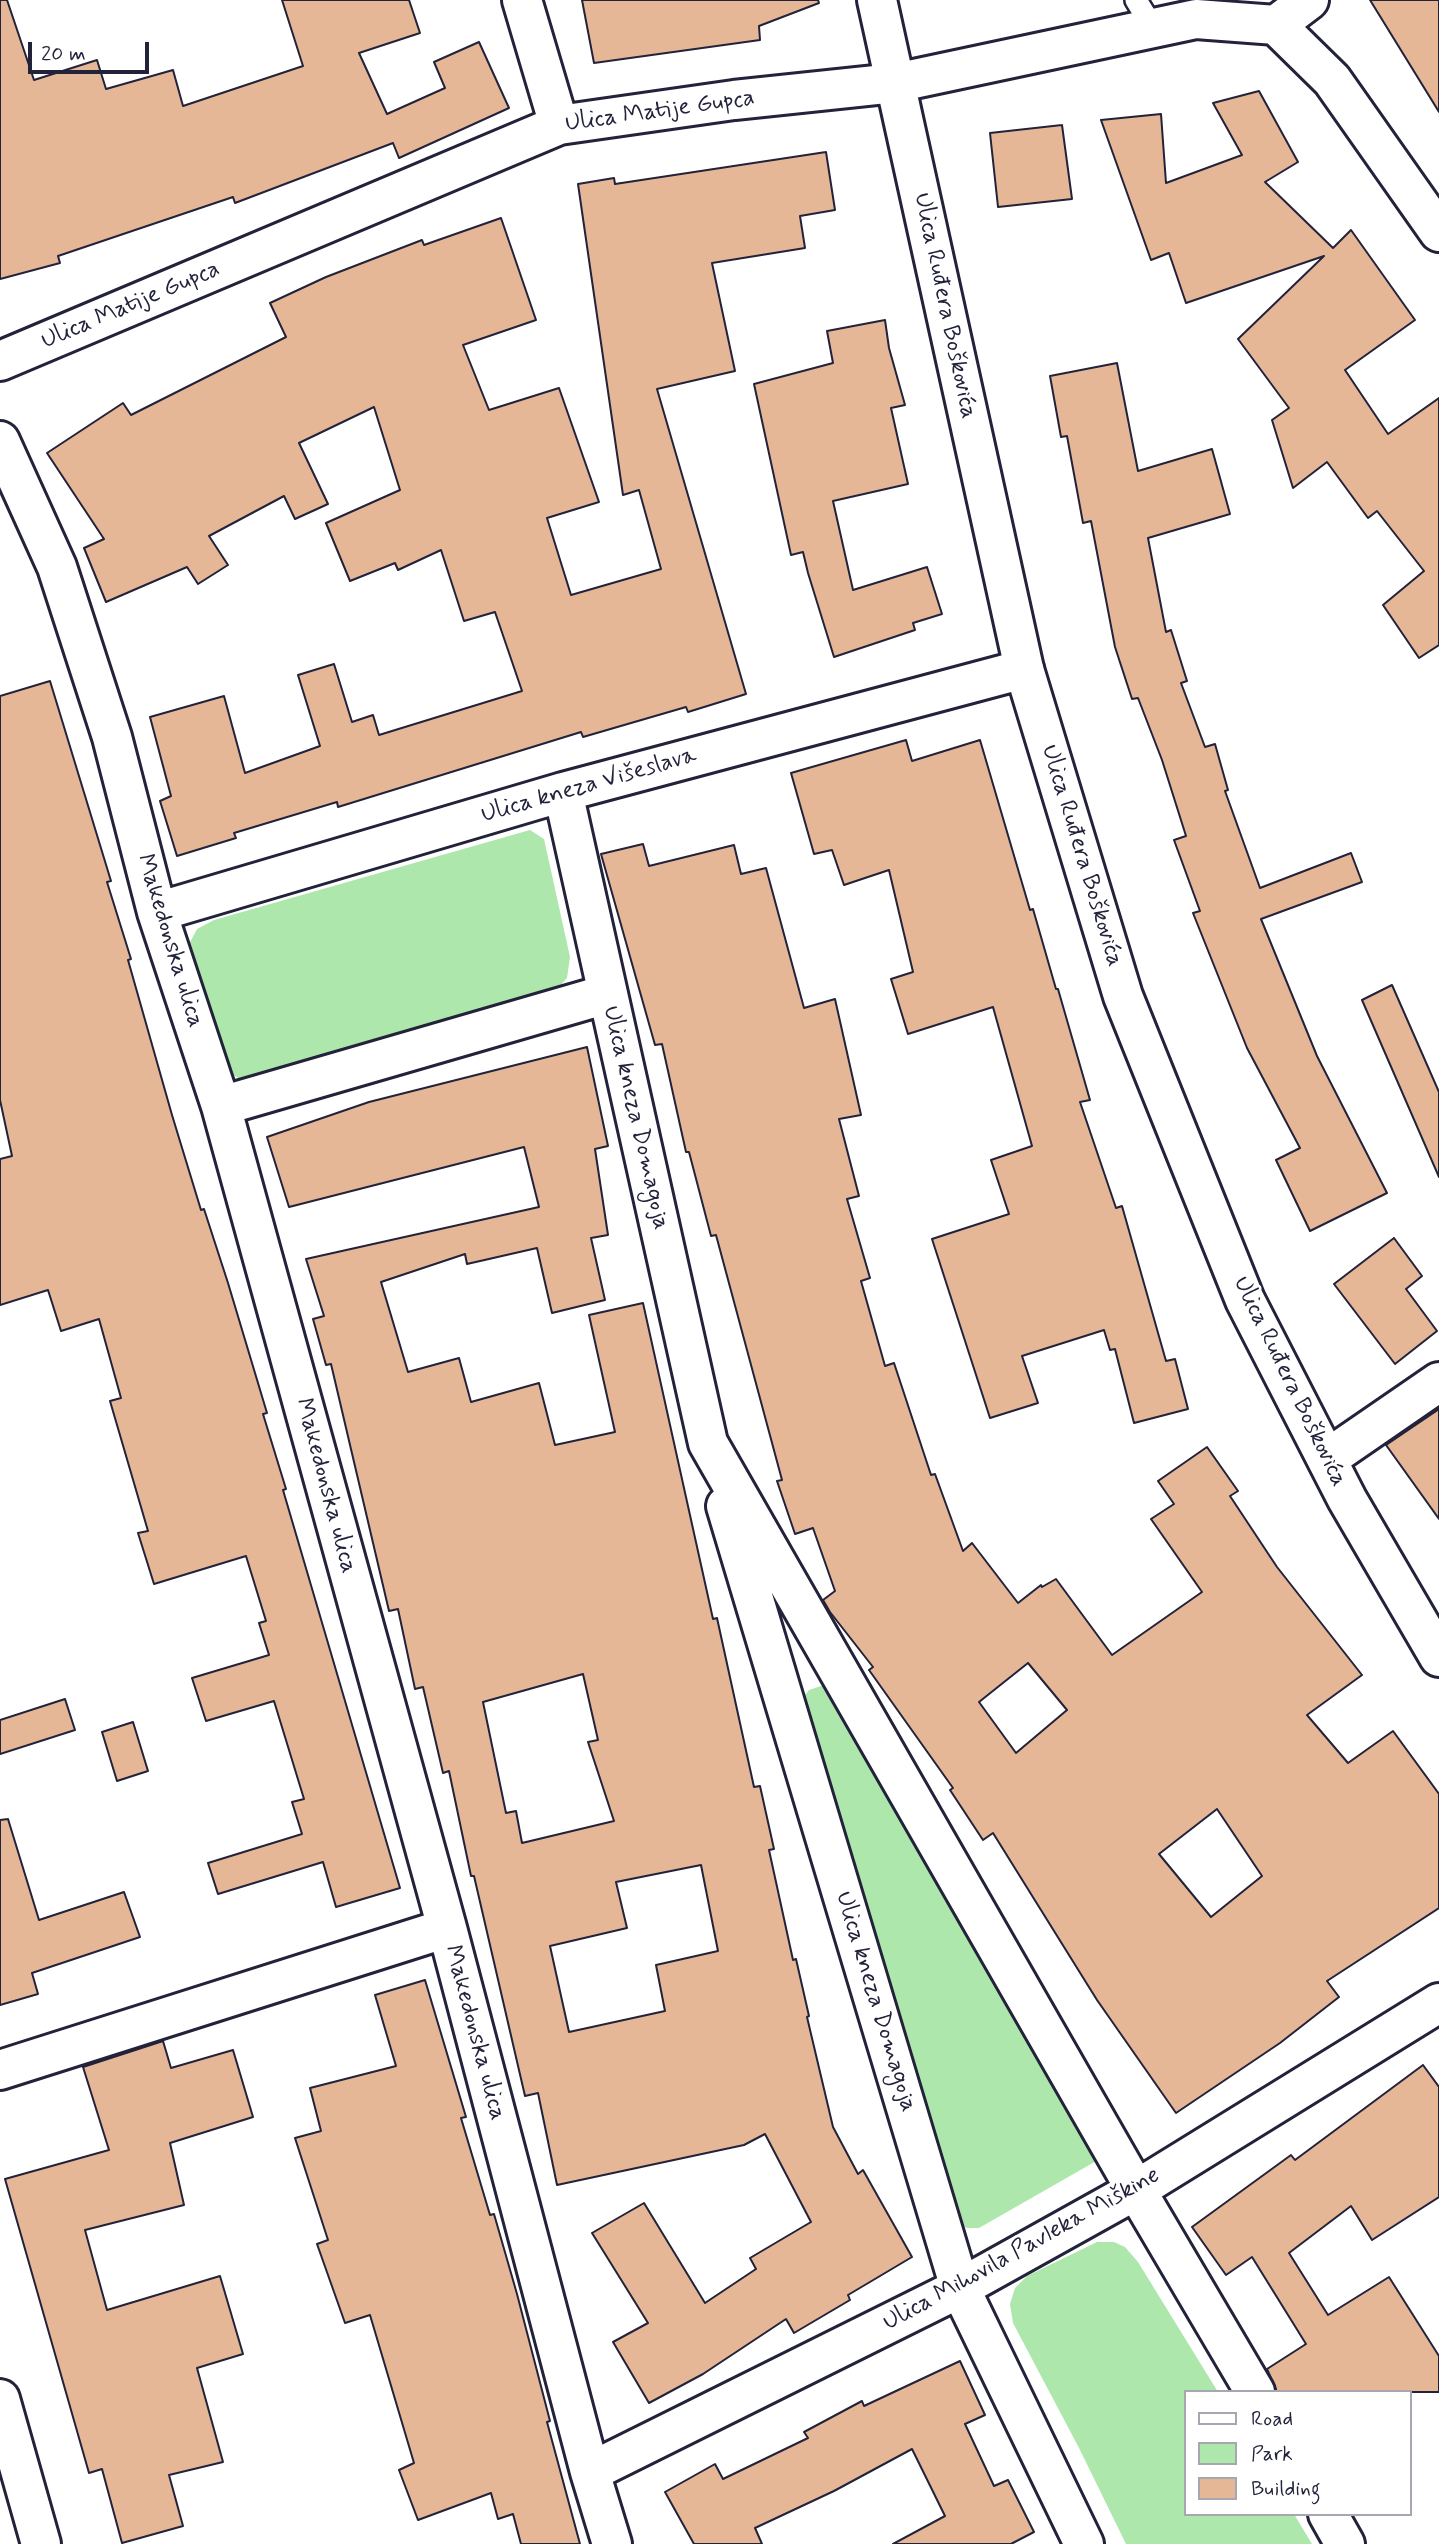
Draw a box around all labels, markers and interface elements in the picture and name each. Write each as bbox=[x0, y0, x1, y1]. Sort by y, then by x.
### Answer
scale bar bbox=[32, 28, 152, 72]
text: 20 m bbox=[41, 40, 86, 68]
street label: Ulica Matije Gupca bbox=[563, 84, 757, 140]
street label: Ulica Ruđera Boškovića bbox=[906, 190, 982, 422]
street label: Ulica Matije Gupca bbox=[38, 255, 224, 357]
street label: Ulica kneza Višeslava bbox=[478, 742, 700, 830]
street label: Ulica Ruđera Boškovića bbox=[1034, 742, 1128, 970]
street label: Makedonska ulica bbox=[129, 851, 209, 1031]
street label: Ulica kneza Domagoja bbox=[595, 1003, 675, 1233]
street label: Ulica Ruđera Boškovića bbox=[1226, 1272, 1352, 1492]
street label: Makedonska ulica bbox=[288, 1395, 362, 1577]
street label: Ulica kneza Domagoja bbox=[828, 1888, 922, 2116]
street label: Makedonska ulica bbox=[437, 1942, 511, 2124]
street label: Ulica Mihovila Pavleka Miškine bbox=[879, 2162, 1165, 2338]
legend bbox=[1184, 2390, 1411, 2516]
text: Road bbox=[1251, 2405, 1293, 2433]
text: Park bbox=[1251, 2440, 1293, 2468]
text: Building bbox=[1251, 2475, 1321, 2503]

